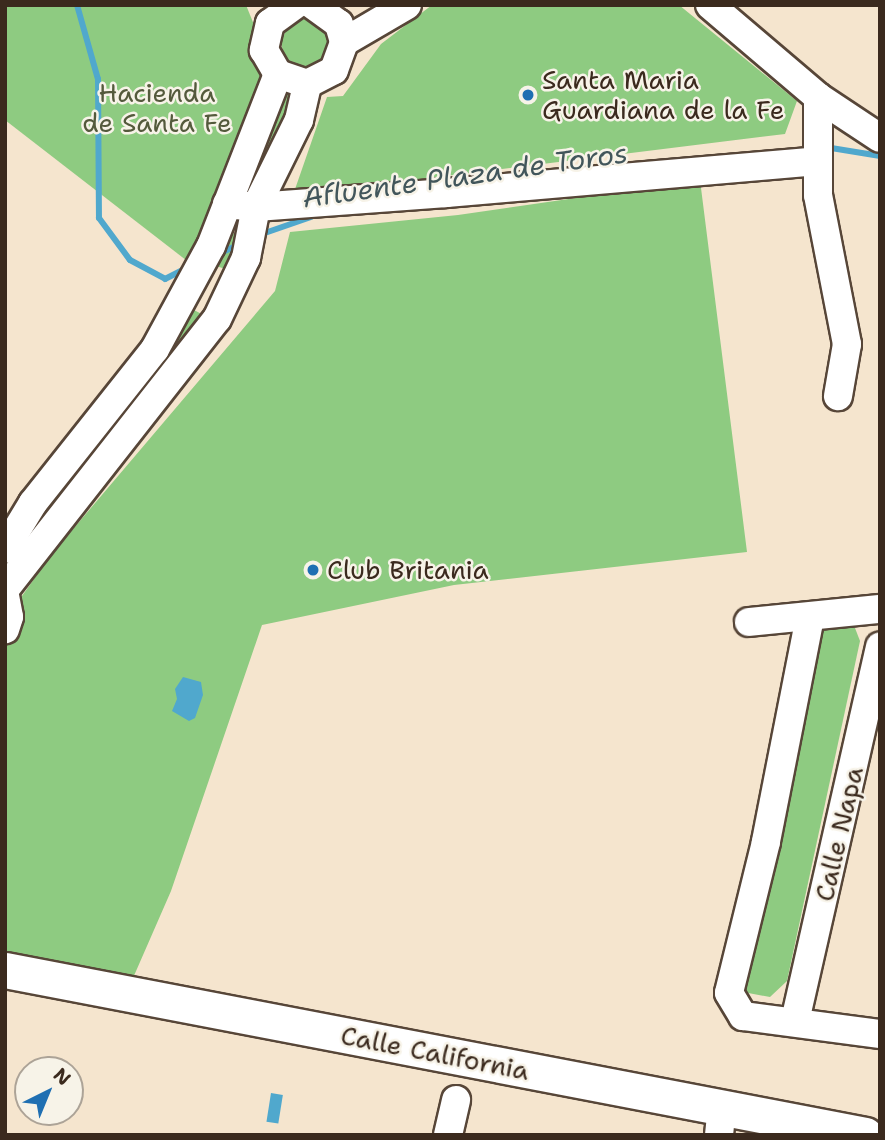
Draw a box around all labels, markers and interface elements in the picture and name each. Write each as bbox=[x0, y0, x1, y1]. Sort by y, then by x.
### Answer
place label: Santa Maria Guardiana de la Fe bbox=[542, 64, 784, 126]
park label: Hacienda de Santa Fe bbox=[82, 77, 232, 138]
marker: Santa Maria Guardiana de la Fe bbox=[520, 87, 536, 103]
water label: Afluente Plaza de Toros bbox=[300, 136, 630, 214]
place label: Club Britania bbox=[327, 554, 489, 586]
marker: Club Britania bbox=[305, 562, 321, 578]
street label: Calle Napa bbox=[808, 764, 870, 904]
street label: Calle California bbox=[338, 1019, 532, 1087]
north arrow bbox=[14, 1056, 84, 1126]
text: N bbox=[48, 1062, 76, 1091]

